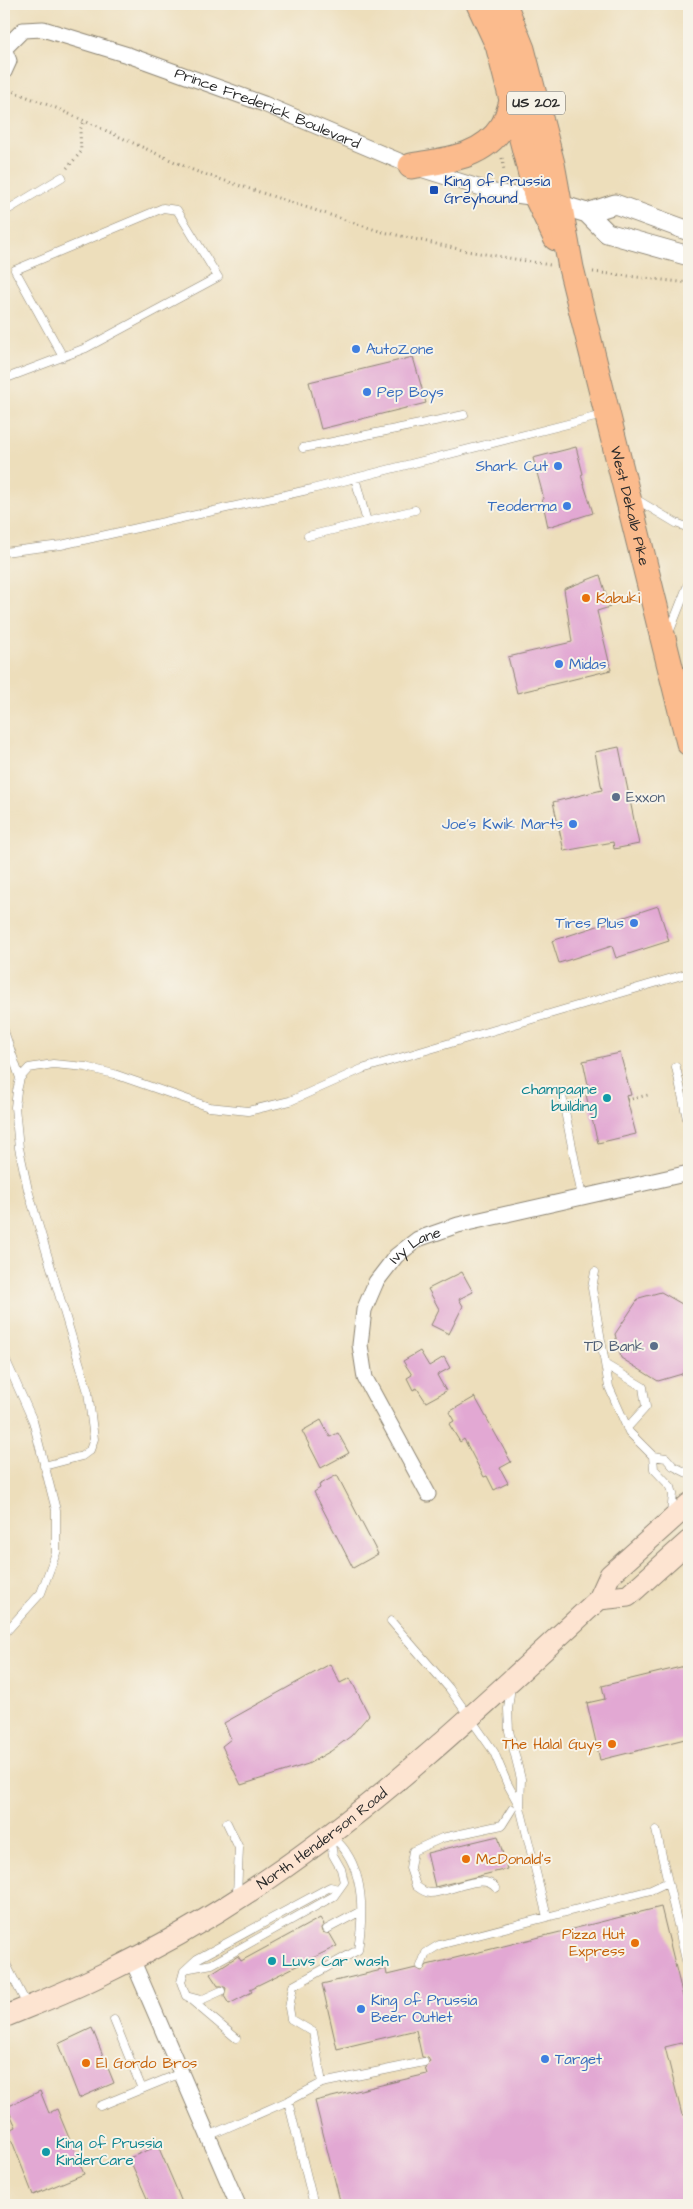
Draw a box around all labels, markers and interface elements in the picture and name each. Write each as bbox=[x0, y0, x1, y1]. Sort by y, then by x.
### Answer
street label: Prince Frederick Boulevard bbox=[172, 62, 364, 154]
road number: US 202 bbox=[507, 92, 565, 115]
place label: King of Prussia Greyhound bbox=[444, 171, 551, 210]
marker: King of Prussia Greyhound bbox=[428, 184, 440, 196]
place label: AutoZone bbox=[366, 339, 434, 360]
marker: AutoZone bbox=[350, 343, 362, 355]
place label: Pep Boys bbox=[377, 382, 444, 404]
marker: Pep Boys bbox=[361, 386, 373, 398]
street label: West Dekalb Pike bbox=[605, 444, 655, 568]
place label: Shark Cut bbox=[476, 456, 548, 477]
marker: Shark Cut bbox=[552, 460, 564, 472]
place label: Teoderma bbox=[488, 496, 557, 517]
marker: Teoderma bbox=[561, 500, 573, 512]
place label: Kabuki bbox=[596, 588, 641, 609]
marker: Kabuki bbox=[580, 592, 592, 604]
place label: Midas bbox=[569, 654, 607, 675]
marker: Midas bbox=[553, 658, 565, 670]
place label: Exxon bbox=[626, 787, 665, 808]
marker: Exxon bbox=[610, 791, 622, 803]
place label: Joe's Kwik Marts bbox=[442, 814, 563, 835]
marker: Joe's Kwik Marts bbox=[567, 818, 579, 830]
place label: Tires Plus bbox=[555, 913, 624, 934]
marker: Tires Plus bbox=[628, 917, 640, 929]
place label: champagne building bbox=[521, 1079, 597, 1118]
marker: champagne building bbox=[601, 1092, 613, 1104]
street label: Ivy Lane bbox=[383, 1221, 443, 1268]
place label: TD Bank bbox=[584, 1336, 644, 1357]
marker: TD Bank bbox=[648, 1340, 660, 1352]
place label: The Halal Guys bbox=[502, 1734, 602, 1756]
marker: The Halal Guys bbox=[606, 1738, 618, 1750]
street label: North Henderson Road bbox=[252, 1782, 392, 1894]
place label: McDonald's bbox=[476, 1849, 552, 1870]
marker: McDonald's bbox=[460, 1853, 472, 1865]
place label: Pizza Hut Express bbox=[562, 1924, 625, 1962]
marker: Pizza Hut Express bbox=[629, 1937, 641, 1949]
place label: Luvs Car wash bbox=[282, 1951, 389, 1972]
marker: Luvs Car wash bbox=[266, 1955, 278, 1967]
place label: King of Prussia Beer Outlet bbox=[371, 1990, 478, 2028]
marker: King of Prussia Beer Outlet bbox=[355, 2003, 367, 2015]
place label: Target bbox=[555, 2049, 602, 2071]
place label: El Gordo Bros bbox=[96, 2053, 198, 2074]
marker: Target bbox=[539, 2053, 551, 2065]
marker: El Gordo Bros bbox=[80, 2057, 92, 2069]
place label: King of Prussia KinderCare bbox=[56, 2133, 163, 2171]
marker: King of Prussia KinderCare bbox=[40, 2146, 52, 2158]

